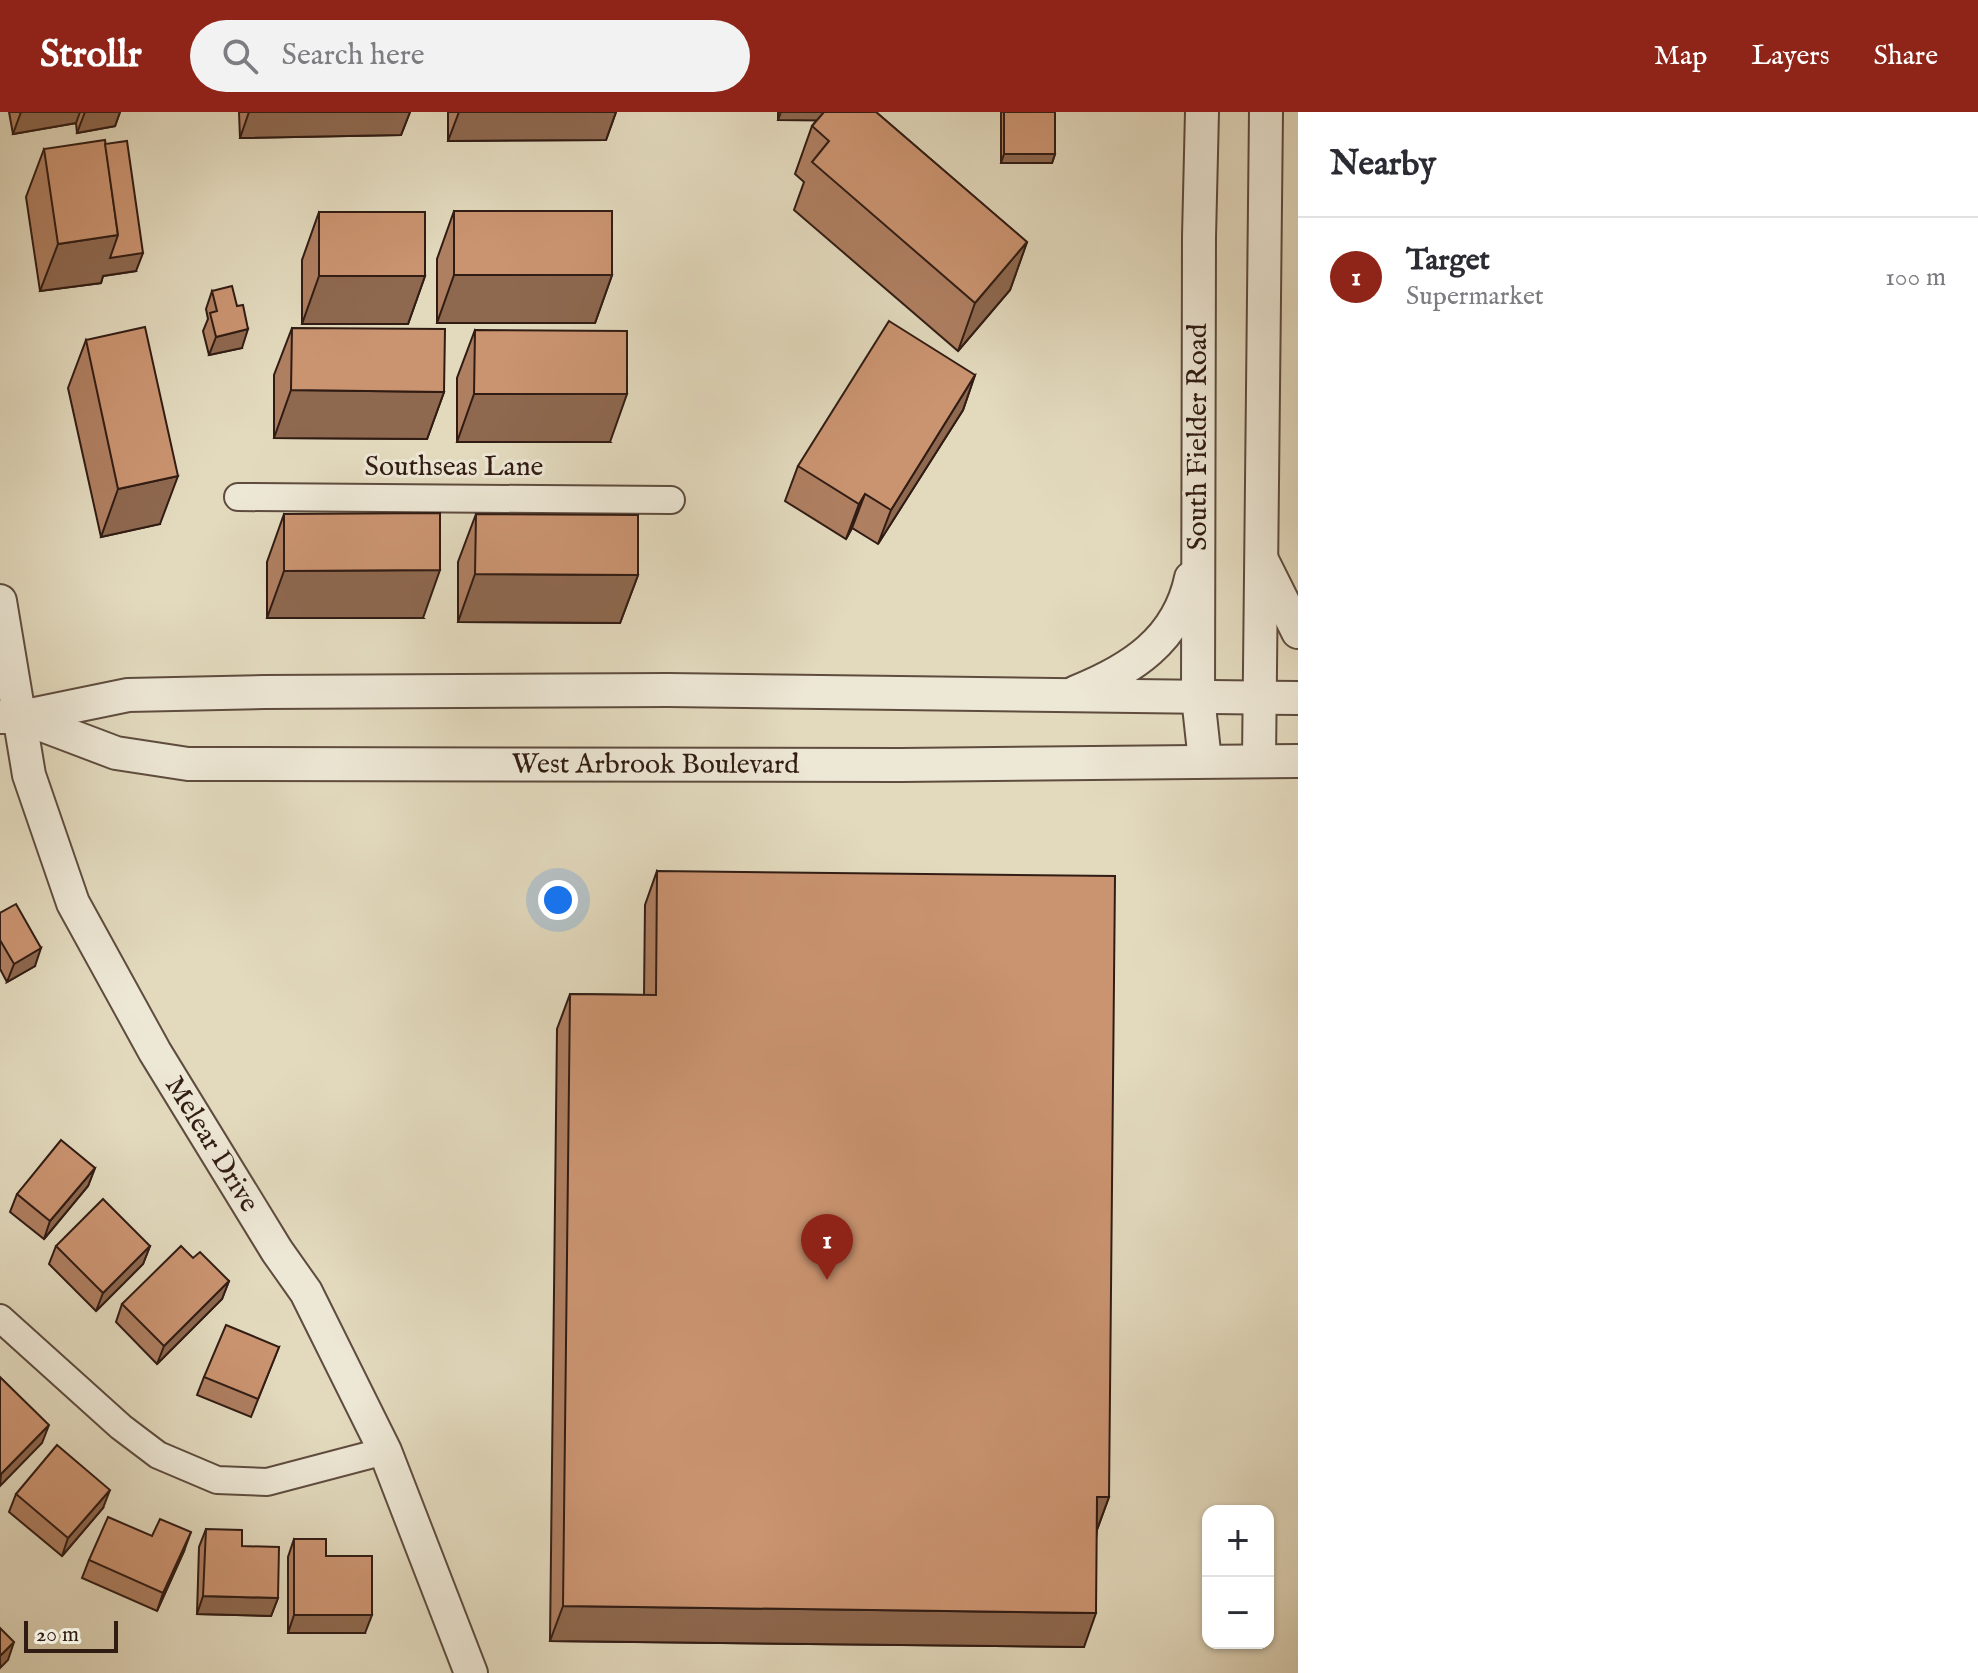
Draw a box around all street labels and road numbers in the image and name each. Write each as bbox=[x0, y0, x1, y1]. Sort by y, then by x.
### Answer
street label: South Fielder Road bbox=[1181, 323, 1216, 551]
street label: Southseas Lane bbox=[365, 450, 544, 485]
street label: West Arbrook Boulevard bbox=[512, 747, 799, 782]
street label: Melear Drive bbox=[157, 1070, 267, 1219]

